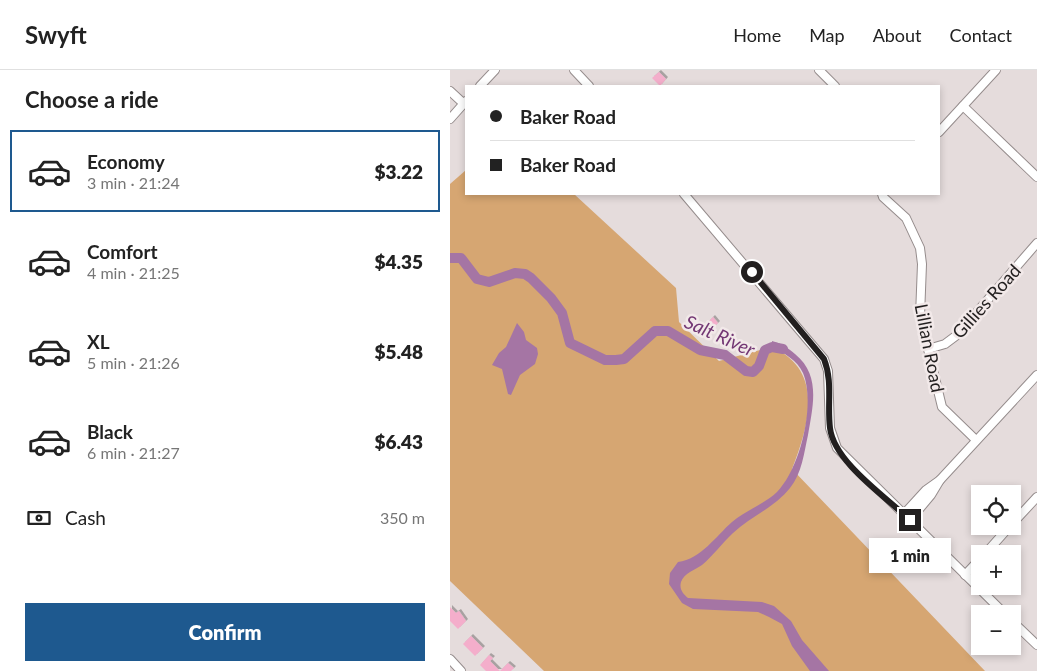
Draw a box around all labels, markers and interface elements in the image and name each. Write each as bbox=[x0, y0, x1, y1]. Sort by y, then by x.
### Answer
text: Swyft bbox=[25, 20, 87, 49]
text: Home bbox=[733, 24, 781, 46]
text: Map bbox=[809, 24, 845, 46]
text: About bbox=[873, 24, 922, 46]
text: Contact bbox=[950, 24, 1012, 46]
text: Choose a ride bbox=[25, 86, 159, 113]
text: Baker Road bbox=[520, 105, 616, 128]
icon: car bbox=[27, 149, 72, 194]
text: Economy bbox=[87, 150, 165, 173]
text: Baker Road bbox=[520, 153, 616, 176]
text: $3.22 bbox=[374, 160, 423, 183]
text: 3 min · 21:24 bbox=[87, 173, 180, 192]
icon: car bbox=[27, 239, 72, 284]
text: Comfort bbox=[87, 240, 158, 263]
text: $4.35 bbox=[374, 250, 423, 273]
street label: Gillies Road bbox=[947, 259, 1025, 343]
route start bbox=[741, 261, 763, 283]
text: 4 min · 21:25 bbox=[87, 263, 180, 282]
street label: Lillian Road bbox=[911, 302, 949, 394]
water label: Salt River bbox=[681, 309, 759, 361]
icon: car bbox=[27, 329, 72, 374]
text: XL bbox=[87, 330, 110, 353]
text: $5.48 bbox=[374, 340, 423, 363]
text: 5 min · 21:26 bbox=[87, 353, 180, 372]
icon: car bbox=[27, 419, 72, 464]
text: Black bbox=[87, 420, 133, 443]
text: $6.43 bbox=[374, 430, 423, 453]
text: 6 min · 21:27 bbox=[87, 443, 180, 462]
map controls bbox=[971, 485, 1021, 655]
button: locate bbox=[971, 485, 1021, 535]
icon: cash bbox=[25, 504, 53, 532]
text: Cash bbox=[65, 506, 106, 529]
text: 350 m bbox=[380, 508, 425, 527]
route end bbox=[899, 509, 921, 531]
callout: 1 min bbox=[869, 538, 951, 572]
button: + bbox=[971, 545, 1021, 595]
text: 1 min bbox=[890, 546, 930, 565]
button: Confirm bbox=[25, 603, 425, 661]
button: − bbox=[971, 605, 1021, 655]

